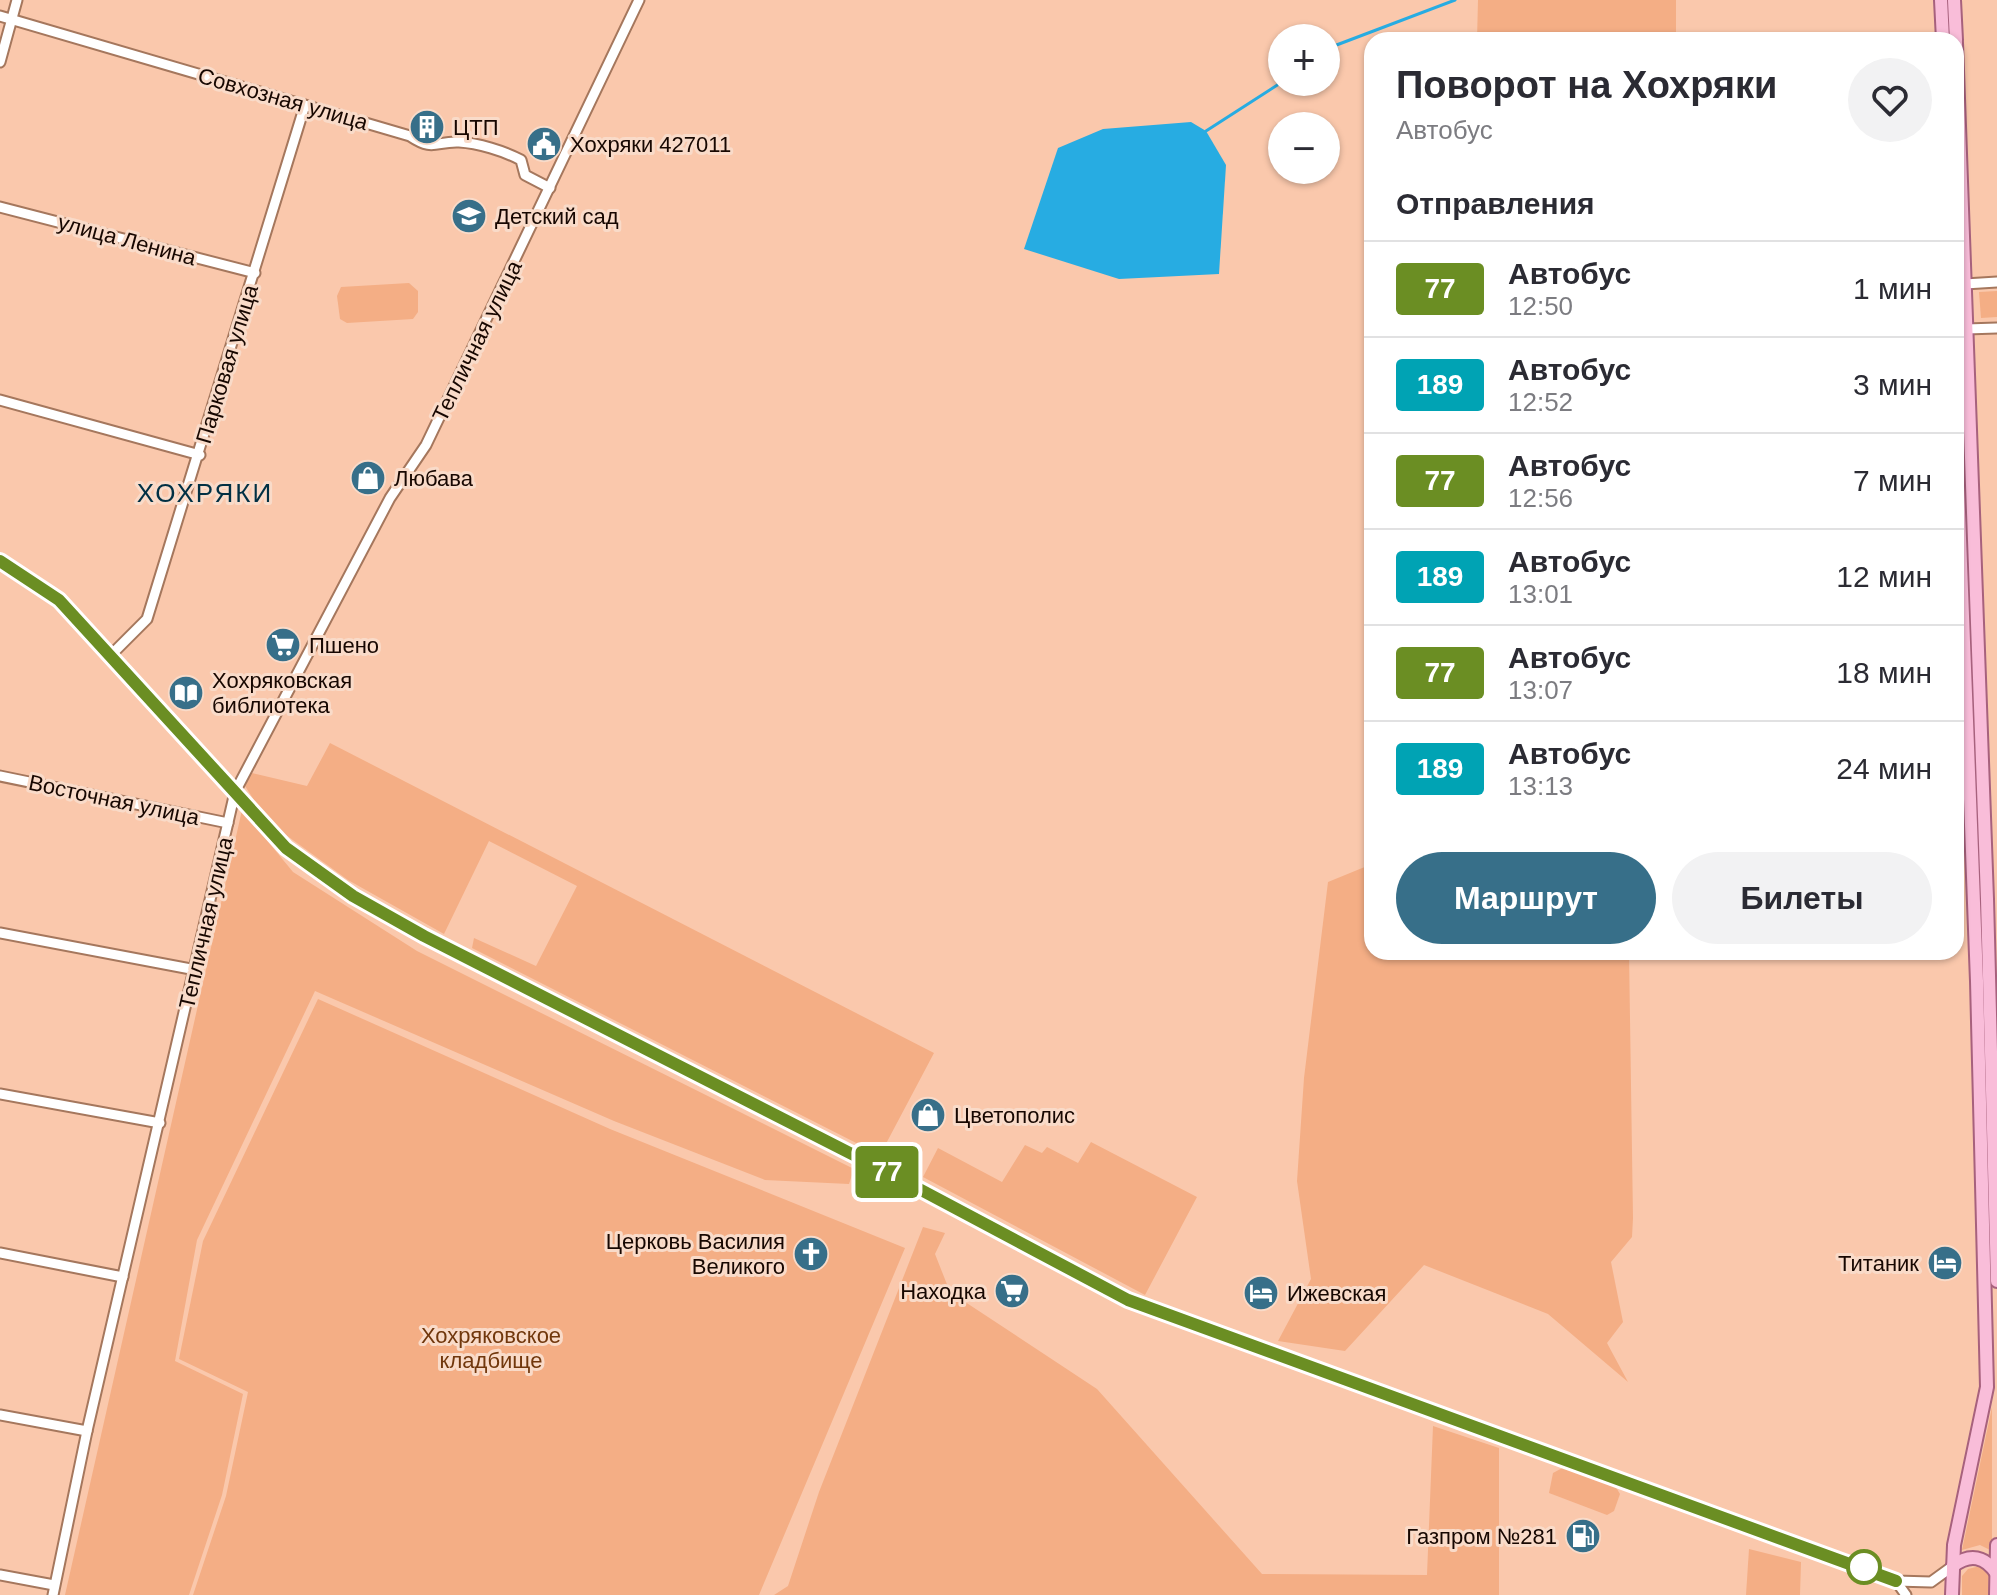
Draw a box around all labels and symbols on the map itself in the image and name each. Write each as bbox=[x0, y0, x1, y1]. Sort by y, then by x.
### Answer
street label: Совхозная улица bbox=[195, 63, 372, 135]
building icon: ЦТП bbox=[408, 108, 446, 146]
place label: ЦТП bbox=[453, 115, 499, 140]
public building icon: Хохряки 427011 bbox=[525, 125, 563, 163]
place label: Хохряки 427011 bbox=[570, 132, 731, 157]
school or university icon: Детский сад bbox=[450, 197, 488, 235]
place label: Детский сад bbox=[495, 204, 619, 229]
street label: улица Ленина bbox=[55, 210, 200, 271]
street label: Тепличная улица bbox=[427, 256, 527, 425]
street label: Парковая улица bbox=[191, 281, 263, 446]
shop icon: Любава bbox=[349, 459, 387, 497]
place label: Любава bbox=[394, 466, 474, 491]
district label: ХОХРЯКИ bbox=[137, 478, 273, 508]
supermarket icon: Пшено bbox=[264, 626, 302, 664]
place label: Пшено bbox=[309, 633, 379, 658]
place label: Хохряковская библиотека bbox=[212, 668, 352, 718]
library icon: Хохряковская библиотека bbox=[167, 674, 205, 712]
street label: Восточная улица bbox=[26, 770, 202, 830]
street label: Тепличная улица bbox=[174, 834, 238, 1011]
shop icon: Цветополис bbox=[909, 1096, 947, 1134]
place label: Цветополис bbox=[954, 1103, 1075, 1128]
line badge: 77 bbox=[851, 1146, 923, 1198]
place label: Церковь Василия Великого bbox=[606, 1229, 785, 1279]
church icon: Церковь Василия Великого bbox=[792, 1235, 830, 1273]
hotel icon: Титаник bbox=[1926, 1244, 1964, 1282]
place label: Титаник bbox=[1838, 1251, 1919, 1276]
supermarket icon: Находка bbox=[993, 1272, 1031, 1310]
hotel icon: Ижевская bbox=[1242, 1274, 1280, 1312]
place label: Находка bbox=[900, 1279, 987, 1304]
place label: Ижевская bbox=[1287, 1281, 1386, 1306]
park label: Хохряковское кладбище bbox=[421, 1323, 561, 1373]
fuel station icon: Газпром №281 bbox=[1564, 1517, 1602, 1555]
place label: Газпром №281 bbox=[1406, 1524, 1557, 1549]
unlabelled marker bbox=[1847, 1550, 1881, 1584]

